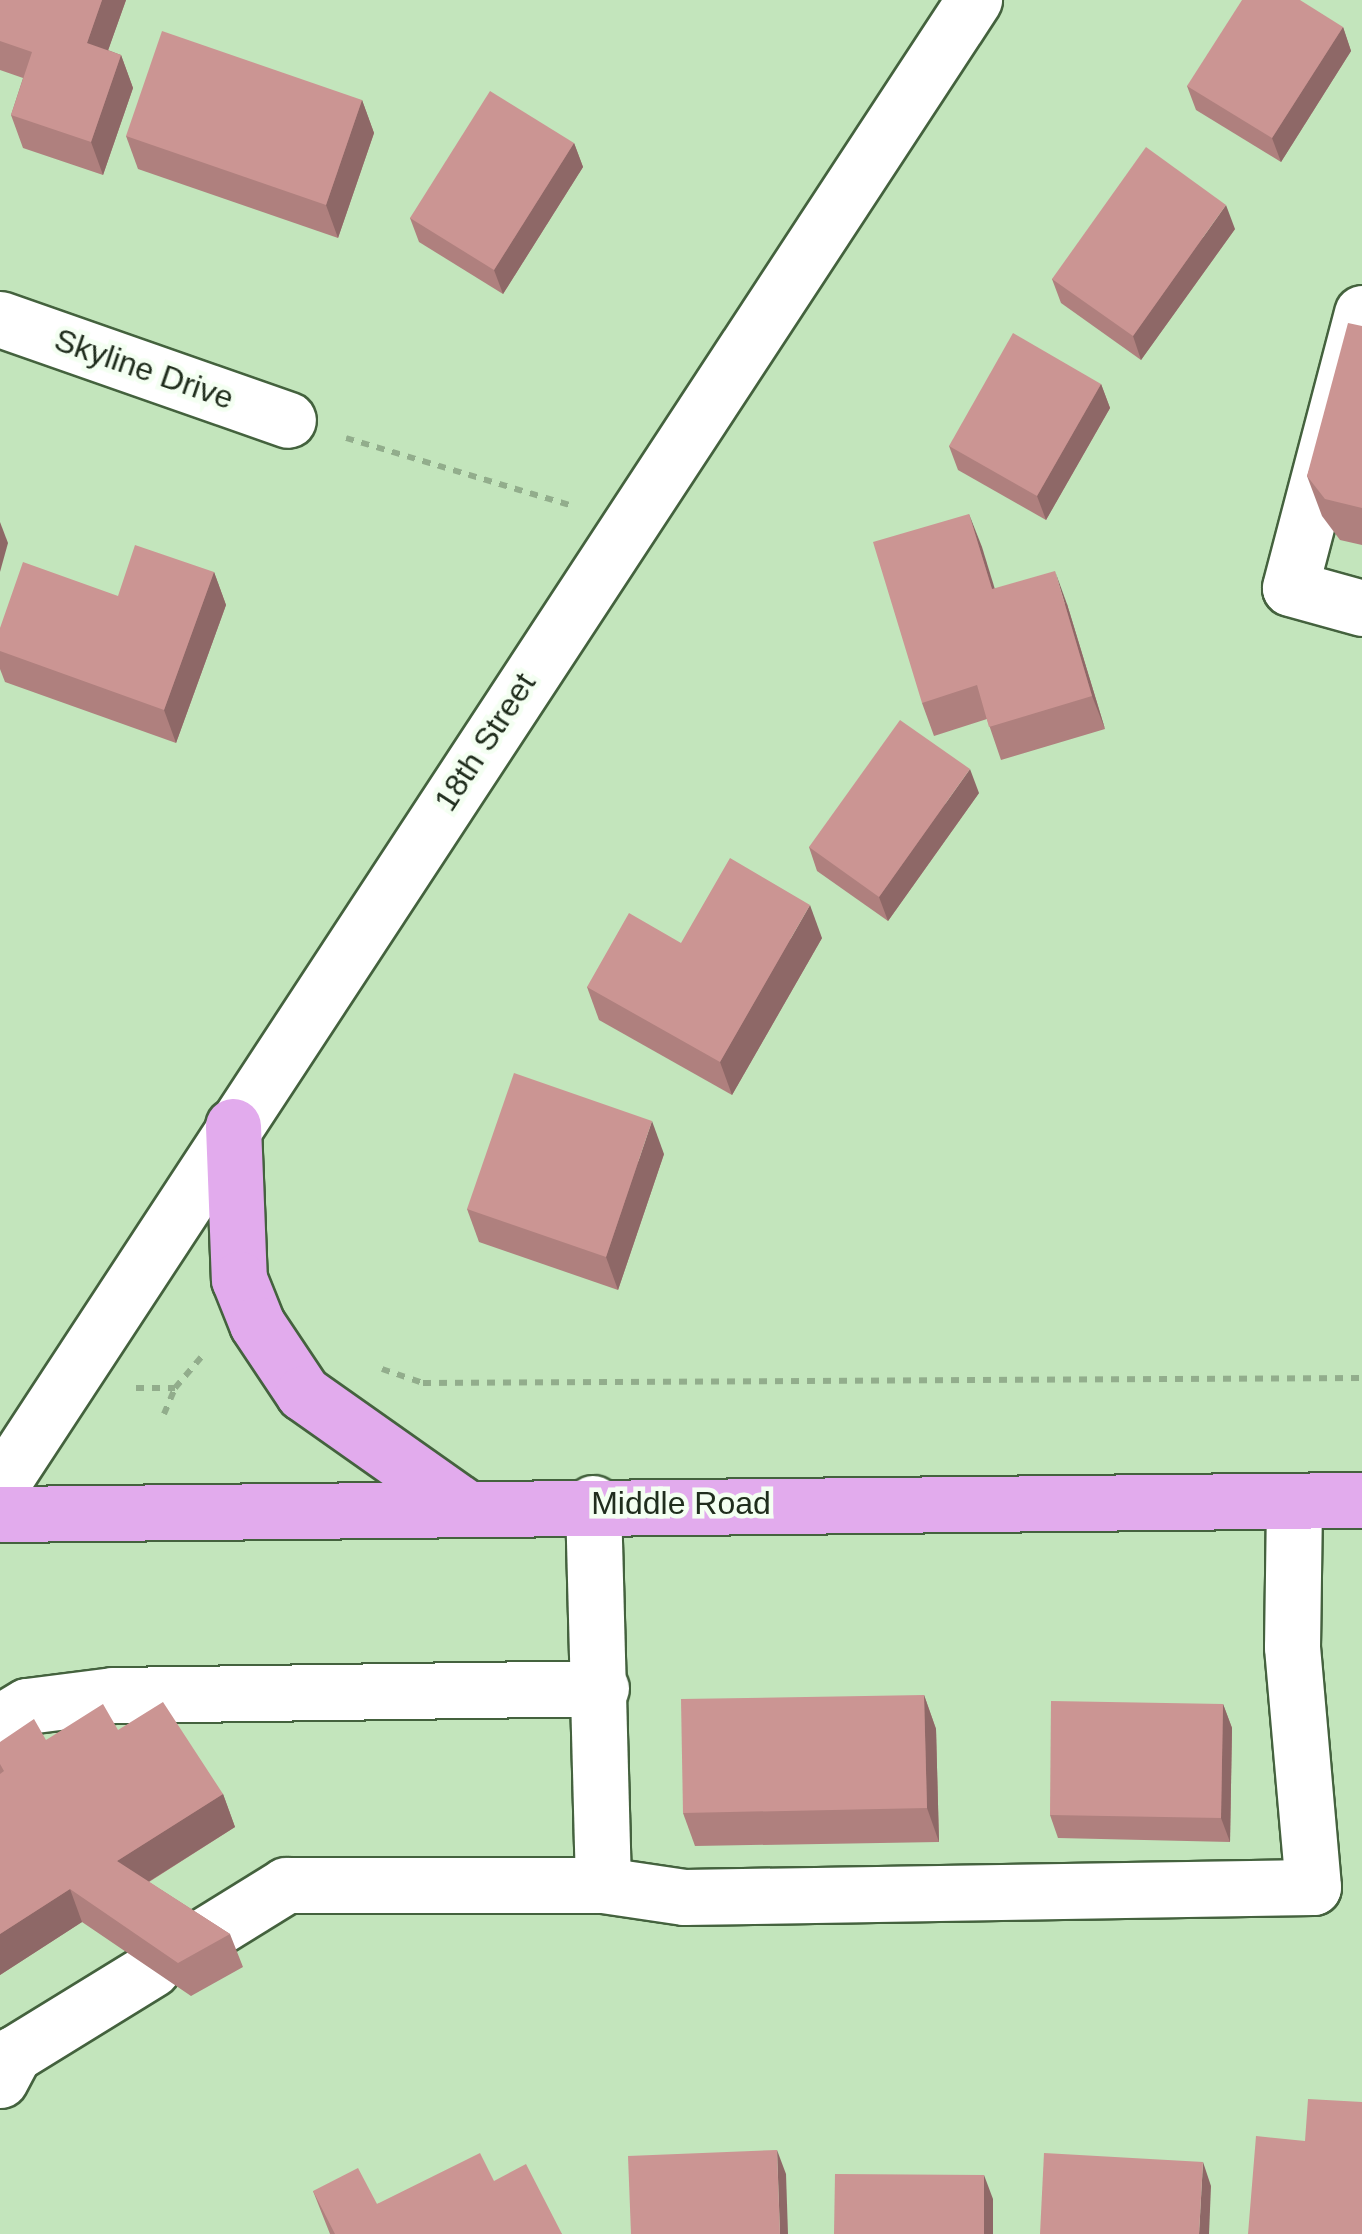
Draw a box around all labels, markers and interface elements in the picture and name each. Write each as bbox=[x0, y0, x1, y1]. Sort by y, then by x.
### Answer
street label: Skyline Drive bbox=[49, 320, 239, 418]
street label: 18th Street bbox=[426, 666, 544, 818]
street label: Middle Road bbox=[591, 1484, 771, 1522]

